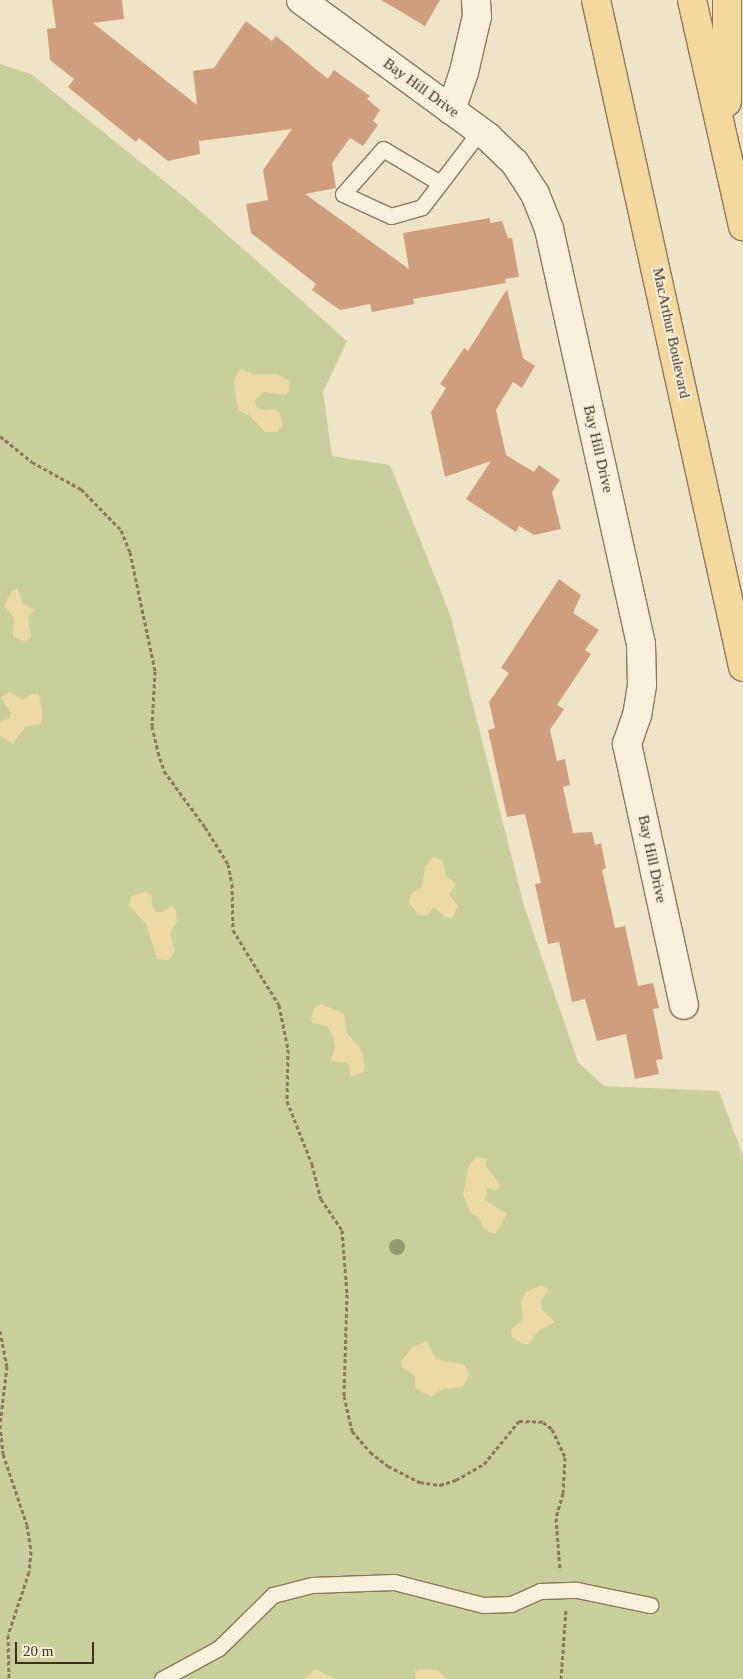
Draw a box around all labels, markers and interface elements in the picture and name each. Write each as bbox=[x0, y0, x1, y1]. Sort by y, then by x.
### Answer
street label: Bay Hill Drive bbox=[380, 55, 462, 121]
street label: MacArthur Boulevard bbox=[648, 266, 694, 400]
street label: Bay Hill Drive bbox=[579, 404, 617, 494]
street label: Bay Hill Drive bbox=[634, 814, 670, 904]
scale bar bbox=[18, 1632, 96, 1664]
text: 20 m bbox=[23, 1643, 53, 1659]

